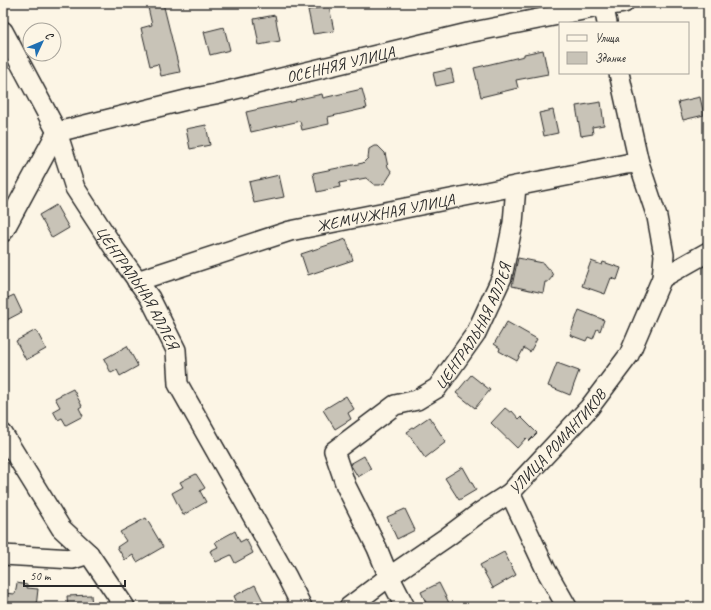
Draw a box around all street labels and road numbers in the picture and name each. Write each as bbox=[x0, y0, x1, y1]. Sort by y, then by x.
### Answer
street label: ОСЕННЯЯ УЛИЦА bbox=[284, 42, 397, 87]
street label: ЖЕМЧУЖНАЯ УЛИЦА bbox=[315, 189, 457, 237]
street label: ЦЕНТРАЛЬНАЯ АЛЛЕЯ bbox=[91, 222, 184, 354]
street label: ЦЕНТРАЛЬНАЯ АЛЛЕЯ bbox=[430, 260, 516, 393]
street label: УЛИЦА РОМАНТИКОВ bbox=[505, 384, 612, 499]

